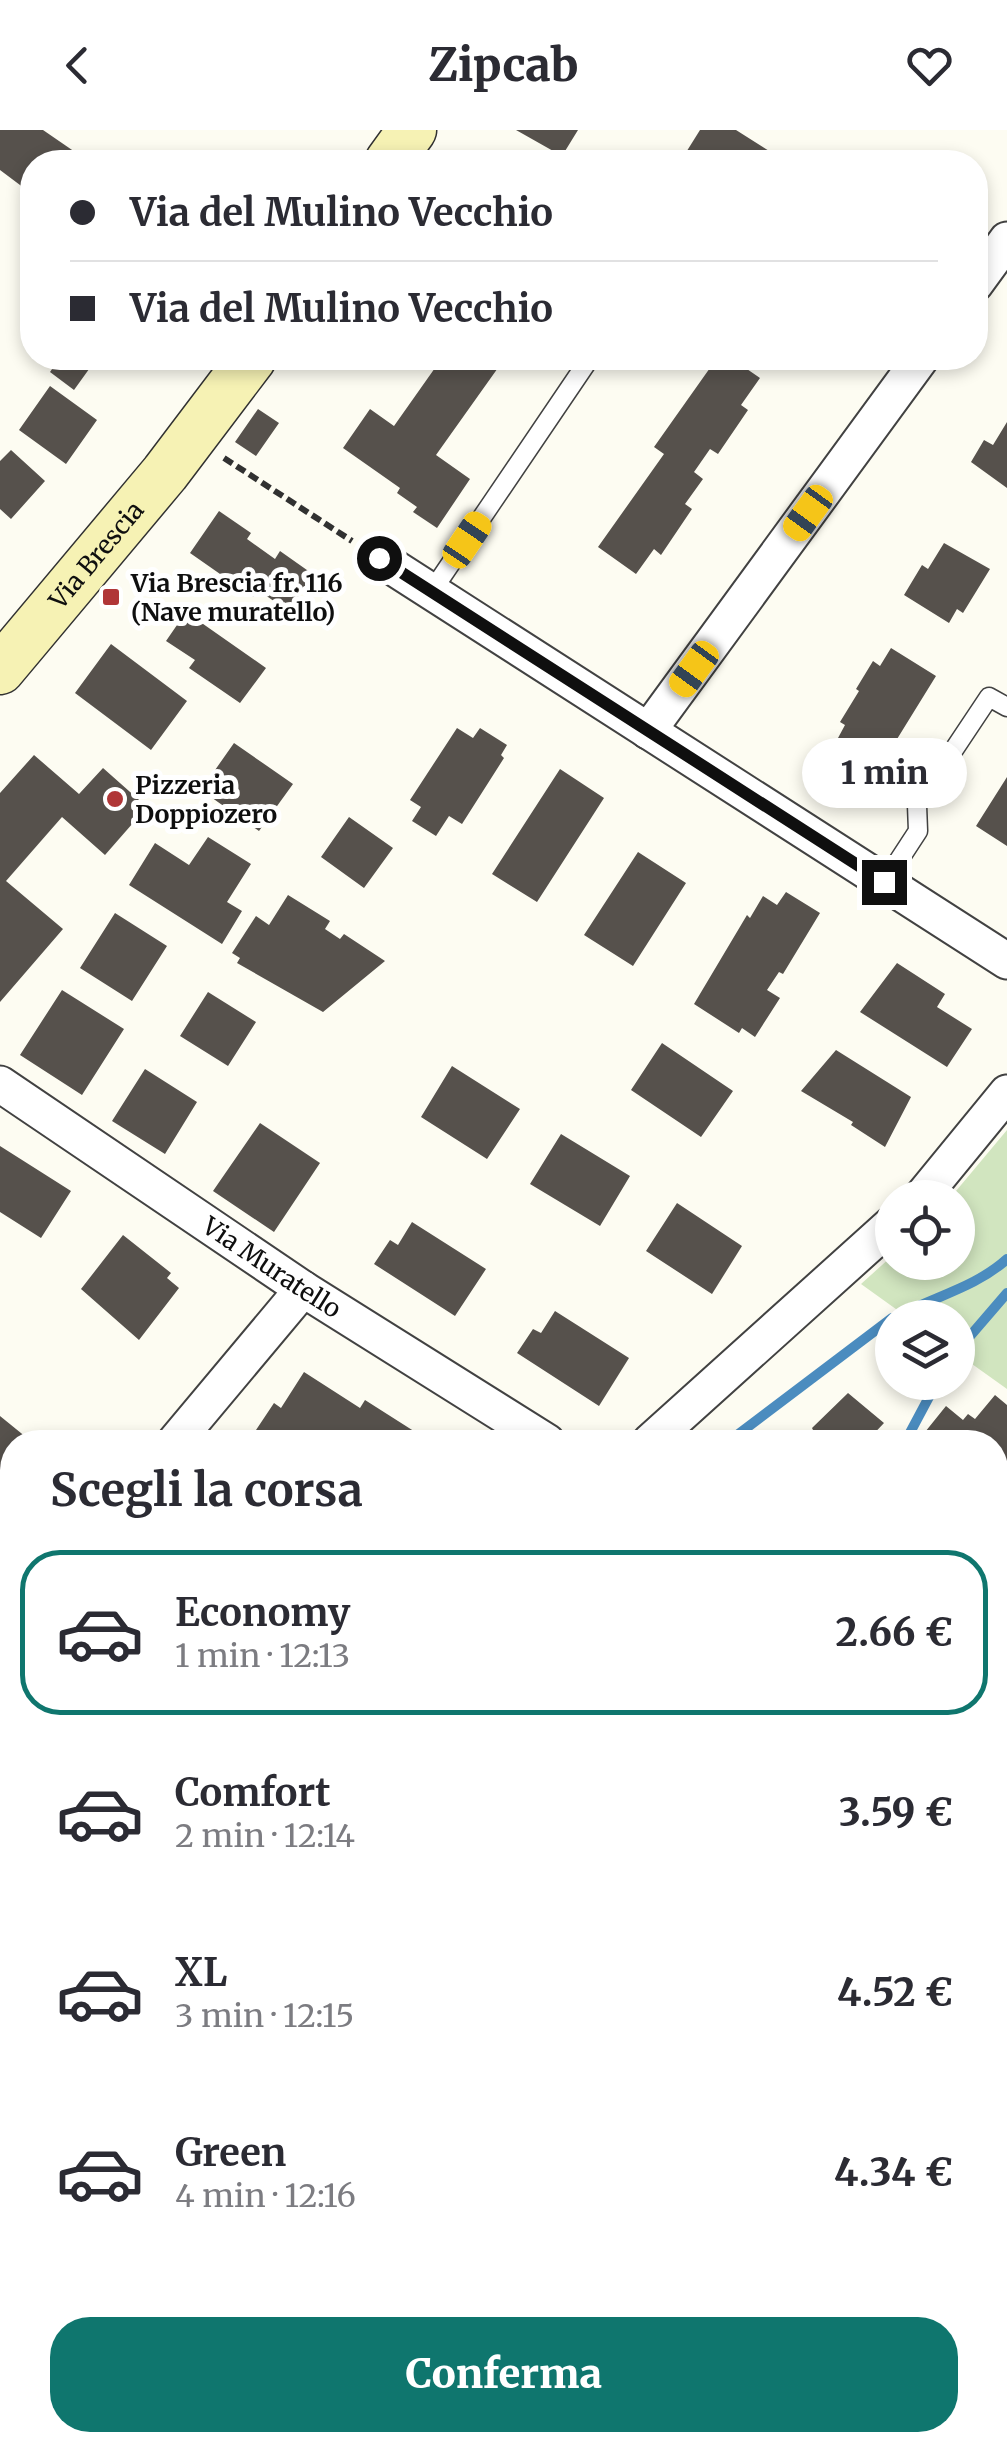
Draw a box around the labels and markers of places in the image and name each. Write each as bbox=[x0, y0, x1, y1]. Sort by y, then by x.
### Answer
place label: Via Brescia fr. 116 (Nave muratello) bbox=[130, 567, 343, 628]
marker: Via Brescia fr. 116 (Nave muratello) bbox=[100, 586, 122, 608]
place label: Pizzeria Doppiozero bbox=[135, 769, 277, 830]
marker: Pizzeria Doppiozero bbox=[104, 788, 126, 810]

